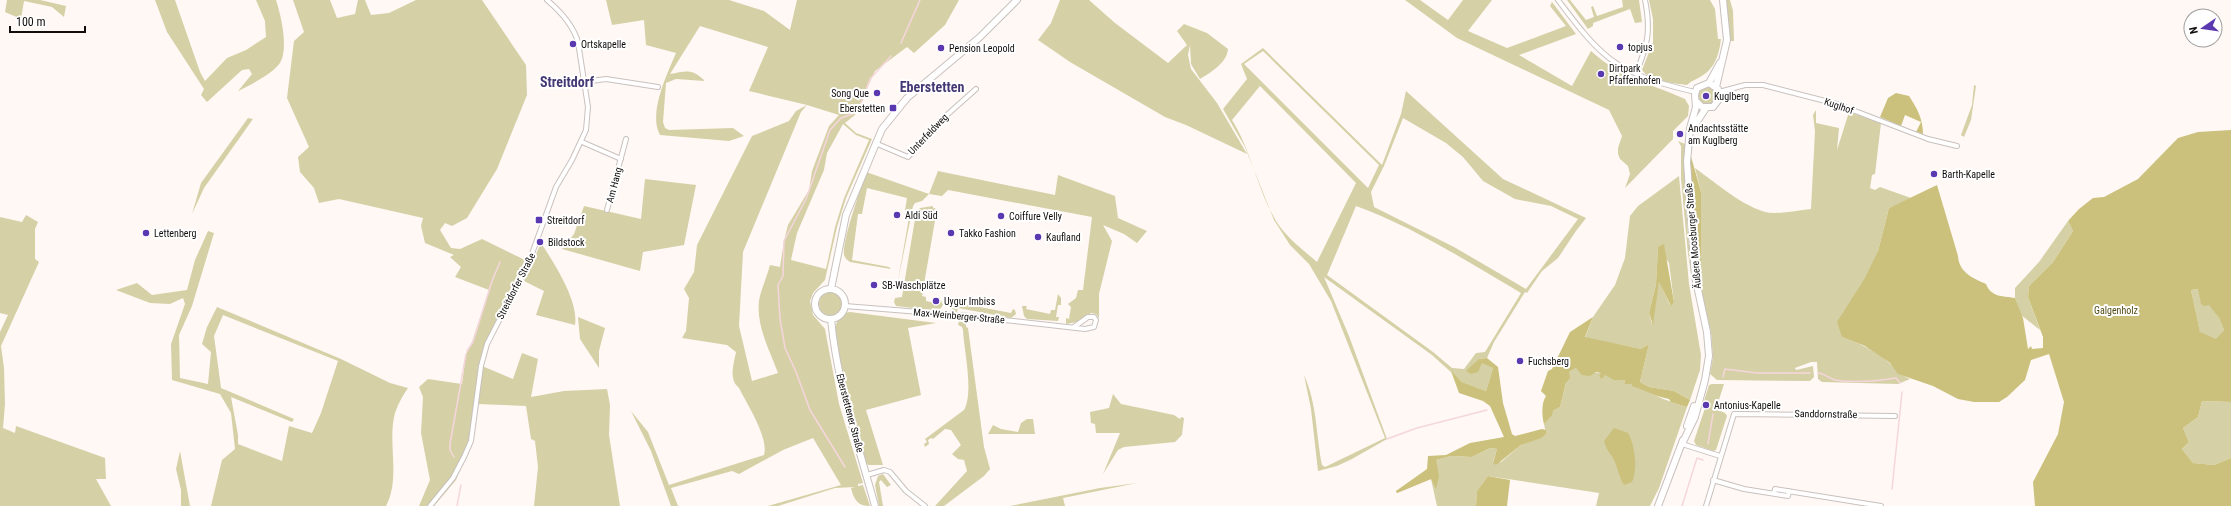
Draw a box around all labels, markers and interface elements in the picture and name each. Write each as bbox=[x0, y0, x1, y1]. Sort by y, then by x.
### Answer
scale bar bbox=[10, 8, 85, 34]
north arrow bbox=[2183, 8, 2223, 48]
text: 100 m bbox=[16, 15, 46, 29]
text: N bbox=[2187, 25, 2201, 35]
marker: Ortskapelle bbox=[568, 39, 578, 49]
place label: Ortskapelle bbox=[581, 39, 626, 50]
marker: topjus bbox=[1615, 42, 1625, 52]
place label: topjus bbox=[1628, 42, 1653, 53]
marker: Pension Leopold bbox=[936, 43, 946, 53]
place label: Pension Leopold bbox=[949, 43, 1015, 54]
place label: Dirtpark Pfaffenhofen bbox=[1609, 63, 1661, 86]
marker: Dirtpark Pfaffenhofen bbox=[1596, 69, 1606, 79]
district label: Streitdorf bbox=[540, 74, 594, 90]
district label: Eberstetten bbox=[900, 79, 964, 95]
place label: Song Que bbox=[831, 88, 869, 99]
marker: Song Que bbox=[872, 88, 882, 98]
marker: Kuglberg bbox=[1701, 91, 1711, 101]
place label: Kuglberg bbox=[1714, 91, 1749, 102]
street label: Kuglhof bbox=[1823, 96, 1856, 116]
place label: Eberstetten bbox=[840, 103, 885, 114]
marker: Eberstetten bbox=[888, 103, 898, 113]
street label: Unterfeldweg bbox=[906, 111, 950, 157]
place label: Andachtsstätte am Kuglberg bbox=[1688, 123, 1749, 146]
marker: Andachtsstätte am Kuglberg bbox=[1675, 129, 1685, 139]
street label: Am Hang bbox=[604, 166, 624, 204]
marker: Barth-Kapelle bbox=[1929, 169, 1939, 179]
place label: Barth-Kapelle bbox=[1942, 169, 1995, 180]
street label: Äußere Moosburger Straße bbox=[1682, 182, 1703, 289]
marker: Aldi Süd bbox=[892, 210, 902, 220]
place label: Aldi Süd bbox=[905, 210, 938, 221]
marker: Coiffure Velly bbox=[996, 211, 1006, 221]
place label: Coiffure Velly bbox=[1009, 211, 1062, 222]
marker: Streitdorf bbox=[534, 215, 544, 225]
place label: Streitdorf bbox=[547, 215, 585, 226]
marker: Lettenberg bbox=[141, 228, 151, 238]
place label: Lettenberg bbox=[154, 228, 196, 239]
marker: Takko Fashion bbox=[946, 228, 956, 238]
place label: Takko Fashion bbox=[959, 228, 1016, 239]
marker: Kaufland bbox=[1033, 232, 1043, 242]
place label: Kaufland bbox=[1046, 232, 1081, 243]
marker: Bildstock bbox=[535, 237, 545, 247]
place label: Bildstock bbox=[548, 237, 585, 248]
street label: Streitdorfer Straße bbox=[495, 251, 538, 321]
marker: SB-Waschplätze bbox=[869, 280, 879, 290]
place label: SB-Waschplätze bbox=[882, 280, 946, 291]
marker: Uygur Imbiss bbox=[931, 296, 941, 306]
place label: Uygur Imbiss bbox=[944, 296, 996, 307]
park label: Galgenholz bbox=[2094, 305, 2138, 316]
street label: Max-Weinberger-Straße bbox=[913, 307, 1006, 326]
marker: Fuchsberg bbox=[1515, 356, 1525, 366]
place label: Fuchsberg bbox=[1528, 356, 1569, 367]
street label: Eberstettener Straße bbox=[834, 372, 866, 454]
marker: Antonius-Kapelle bbox=[1701, 400, 1711, 410]
place label: Antonius-Kapelle bbox=[1714, 400, 1781, 411]
street label: Sanddornstraße bbox=[1795, 408, 1858, 420]

